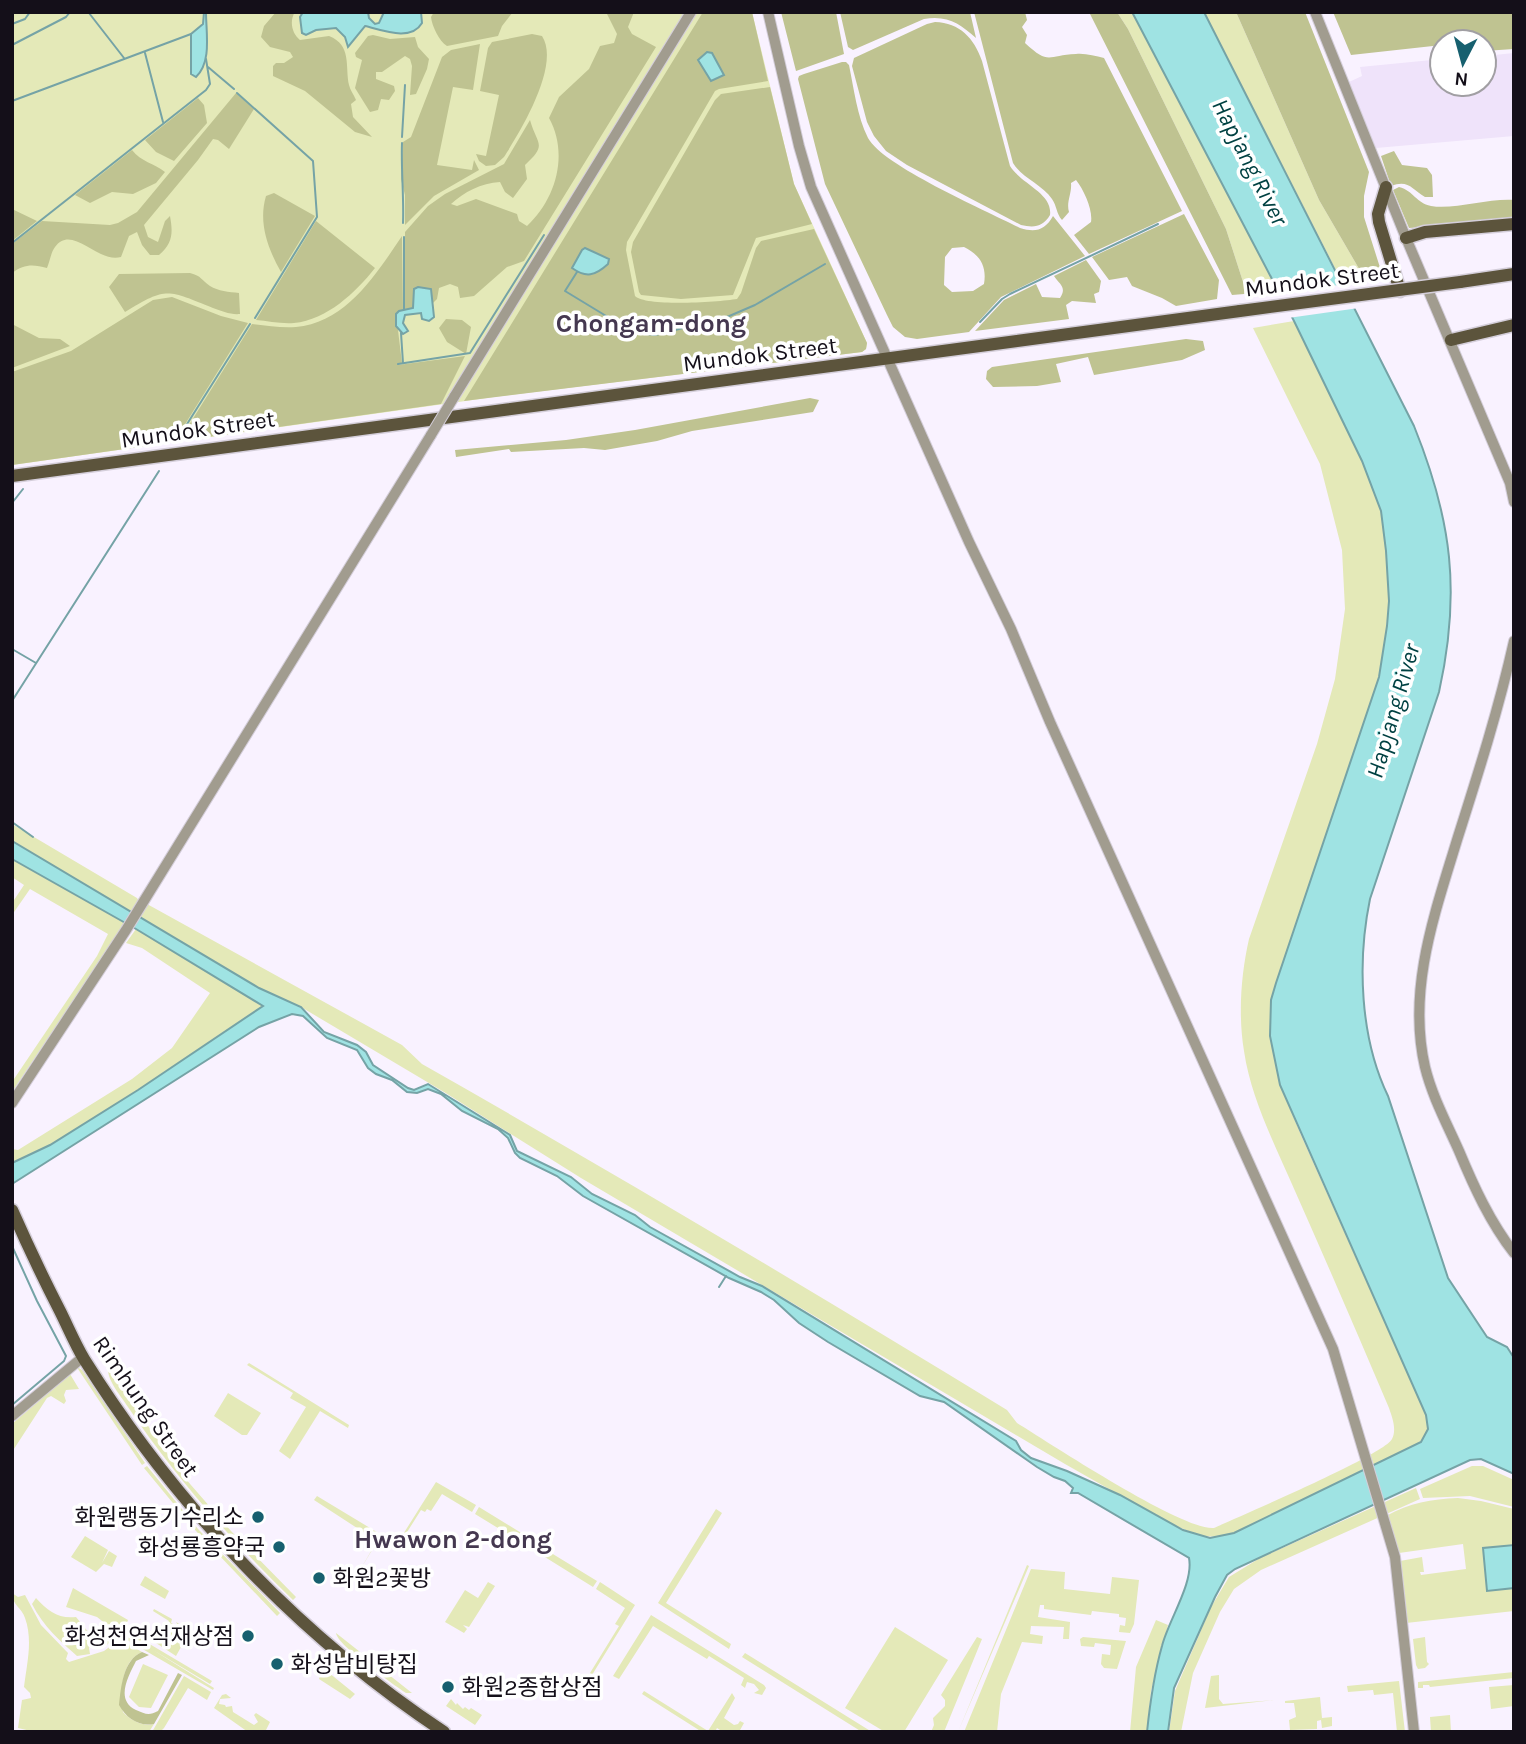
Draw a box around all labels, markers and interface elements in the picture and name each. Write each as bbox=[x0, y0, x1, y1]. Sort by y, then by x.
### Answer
north arrow bbox=[1428, 28, 1498, 98]
text: N bbox=[1453, 67, 1469, 91]
water label: Hapjang River bbox=[1206, 94, 1294, 231]
street label: Mundok Street bbox=[1243, 257, 1401, 302]
district label: Chongam-dong bbox=[556, 308, 746, 339]
street label: Mundok Street bbox=[681, 332, 839, 377]
street label: Mundok Street bbox=[119, 405, 277, 454]
water label: Hapjang River bbox=[1360, 640, 1426, 781]
street label: Rimhung Street bbox=[87, 1331, 204, 1482]
place label: 화원랭동기수리소 bbox=[75, 1504, 244, 1531]
marker: 화원랭동기수리소 bbox=[250, 1509, 266, 1525]
district label: Hwawon 2-dong bbox=[354, 1524, 552, 1555]
place label: 화성룡흥약국 bbox=[138, 1534, 265, 1561]
marker: 화성룡흥약국 bbox=[271, 1539, 287, 1555]
place label: 화원2꽃방 bbox=[333, 1565, 431, 1592]
marker: 화원2꽃방 bbox=[311, 1570, 327, 1586]
place label: 화성천연석재상점 bbox=[65, 1623, 234, 1650]
marker: 화성천연석재상점 bbox=[240, 1628, 256, 1644]
place label: 화성남비탕집 bbox=[291, 1651, 418, 1678]
marker: 화성남비탕집 bbox=[269, 1656, 285, 1672]
place label: 화원2종합상점 bbox=[462, 1674, 602, 1701]
marker: 화원2종합상점 bbox=[440, 1679, 456, 1695]

